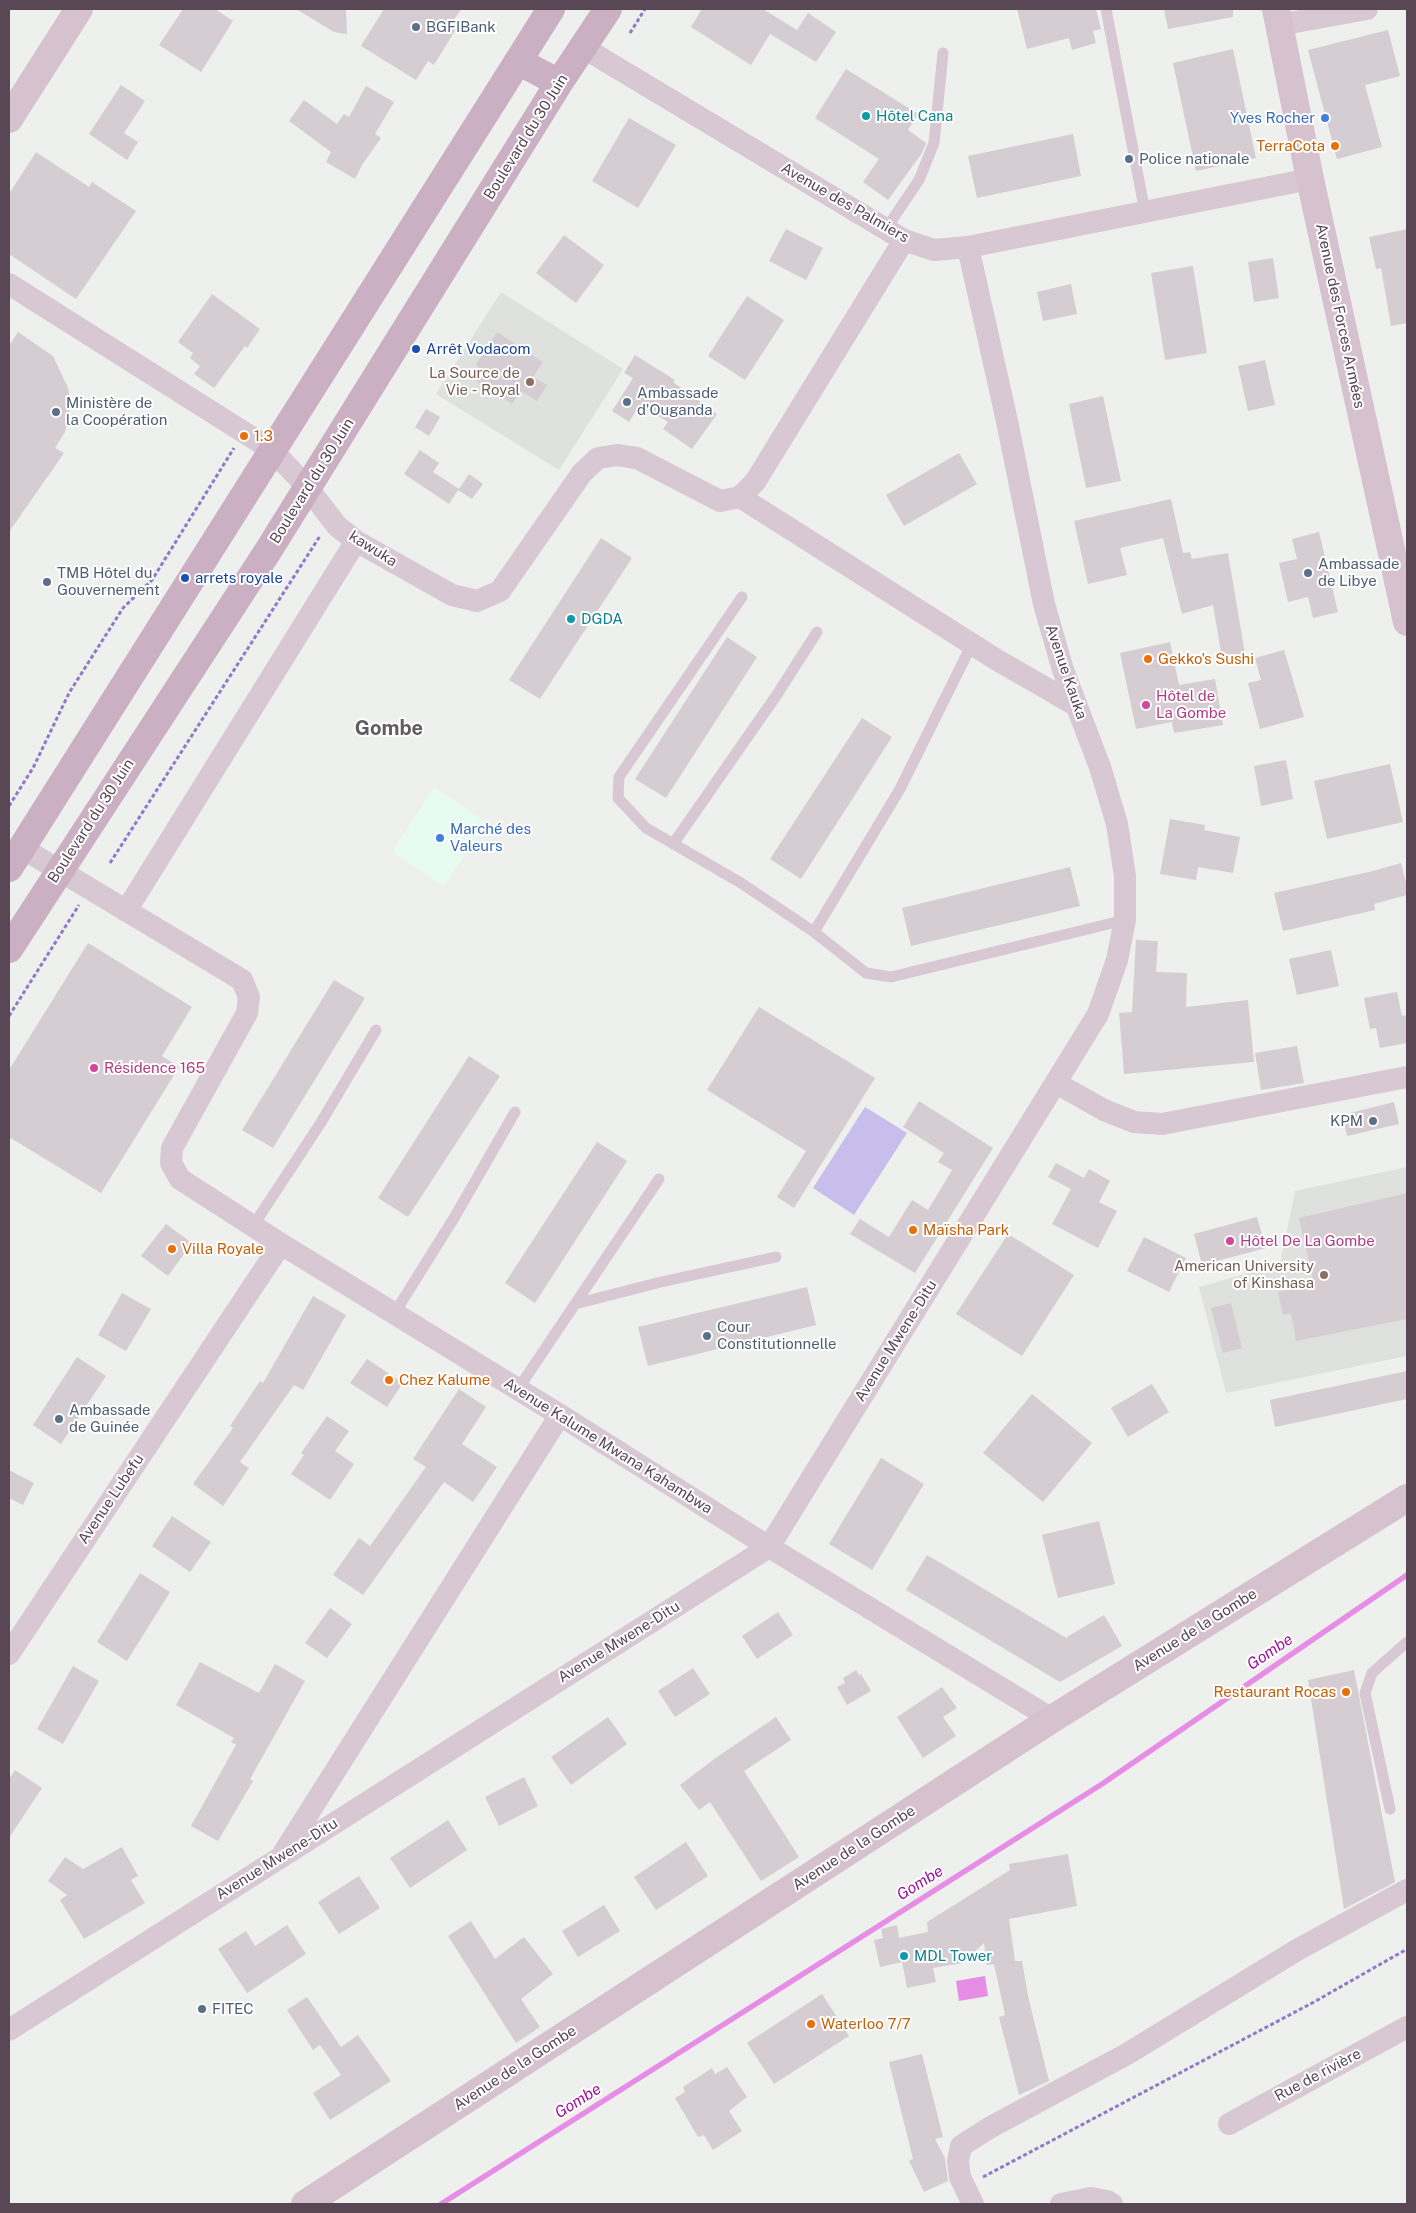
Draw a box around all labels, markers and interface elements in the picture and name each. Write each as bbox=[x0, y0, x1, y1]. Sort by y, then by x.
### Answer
place label: BGFIBank bbox=[426, 18, 496, 36]
marker: BGFIBank bbox=[410, 21, 422, 33]
street label: Boulevard du 30 Juin bbox=[480, 71, 572, 203]
place label: Hôtel Cana bbox=[876, 107, 953, 125]
place label: Yves Rocher bbox=[1230, 109, 1315, 127]
marker: Hôtel Cana bbox=[860, 110, 872, 122]
marker: Yves Rocher bbox=[1319, 112, 1331, 124]
place label: TerraCota bbox=[1256, 137, 1325, 155]
marker: TerraCota bbox=[1329, 140, 1341, 152]
place label: Police nationale bbox=[1139, 150, 1250, 168]
marker: Police nationale bbox=[1123, 153, 1135, 165]
street label: Avenue des Palmiers bbox=[778, 159, 912, 247]
street label: Avenue des Forces Armées bbox=[1312, 222, 1368, 410]
place label: Arrêt Vodacom bbox=[426, 340, 531, 358]
marker: Arrêt Vodacom bbox=[410, 343, 422, 355]
place label: La Source de Vie - Royal bbox=[429, 364, 520, 399]
marker: La Source de Vie - Royal bbox=[524, 376, 536, 388]
place label: Ambassade d'Ouganda bbox=[637, 384, 719, 419]
place label: Ministère de la Coopération bbox=[66, 394, 167, 429]
marker: Ambassade d'Ouganda bbox=[621, 396, 633, 408]
marker: Ministère de la Coopération bbox=[50, 406, 62, 418]
street label: Boulevard du 30 Juin bbox=[266, 415, 358, 547]
place label: 1.3 bbox=[254, 427, 273, 445]
marker: 1.3 bbox=[238, 430, 250, 442]
street label: kawuka bbox=[346, 527, 400, 571]
place label: Ambassade de Libye bbox=[1318, 555, 1400, 590]
place label: TMB Hôtel du Gouvernement bbox=[57, 564, 160, 599]
marker: Ambassade de Libye bbox=[1302, 567, 1314, 579]
place label: arrets royale bbox=[195, 569, 283, 587]
marker: arrets royale bbox=[179, 572, 191, 584]
marker: TMB Hôtel du Gouvernement bbox=[41, 576, 53, 588]
place label: DGDA bbox=[581, 610, 623, 628]
marker: DGDA bbox=[565, 613, 577, 625]
street label: Avenue Kauka bbox=[1041, 622, 1091, 722]
place label: Gekko's Sushi bbox=[1158, 650, 1254, 668]
marker: Gekko's Sushi bbox=[1142, 653, 1154, 665]
place label: Hôtel de La Gombe bbox=[1156, 687, 1226, 722]
marker: Hôtel de La Gombe bbox=[1140, 699, 1152, 711]
district label: Gombe bbox=[355, 717, 423, 741]
street label: Boulevard du 30 Juin bbox=[44, 756, 138, 886]
place label: Marché des Valeurs bbox=[450, 820, 531, 855]
marker: Marché des Valeurs bbox=[434, 832, 446, 844]
place label: Résidence 165 bbox=[104, 1059, 205, 1077]
marker: Résidence 165 bbox=[88, 1062, 100, 1074]
place label: KPM bbox=[1330, 1112, 1363, 1130]
marker: KPM bbox=[1367, 1115, 1379, 1127]
place label: Maïsha Park bbox=[923, 1221, 1009, 1239]
marker: Maïsha Park bbox=[907, 1224, 919, 1236]
place label: Hôtel De La Gombe bbox=[1240, 1232, 1375, 1250]
marker: Hôtel De La Gombe bbox=[1224, 1235, 1236, 1247]
place label: Villa Royale bbox=[182, 1240, 264, 1258]
marker: Villa Royale bbox=[166, 1243, 178, 1255]
place label: American University of Kinshasa bbox=[1174, 1257, 1314, 1292]
marker: American University of Kinshasa bbox=[1318, 1269, 1330, 1281]
street label: Avenue Mwene-Ditu bbox=[851, 1277, 941, 1405]
place label: Cour Constitutionnelle bbox=[717, 1318, 837, 1353]
marker: Cour Constitutionnelle bbox=[701, 1330, 713, 1342]
place label: Chez Kalume bbox=[399, 1371, 490, 1389]
marker: Chez Kalume bbox=[383, 1374, 395, 1386]
street label: Avenue Kalume Mwana Kahambwa bbox=[500, 1374, 716, 1518]
place label: Ambassade de Guinée bbox=[69, 1401, 151, 1436]
marker: Ambassade de Guinée bbox=[53, 1413, 65, 1425]
street label: Avenue Lubefu bbox=[74, 1451, 148, 1547]
street label: Avenue de la Gombe bbox=[1130, 1585, 1260, 1675]
street label: Avenue Mwene-Ditu bbox=[555, 1597, 683, 1687]
water label: Gombe bbox=[1243, 1630, 1297, 1674]
place label: Restaurant Rocas bbox=[1213, 1683, 1336, 1701]
marker: Restaurant Rocas bbox=[1340, 1686, 1352, 1698]
street label: Avenue de la Gombe bbox=[789, 1802, 919, 1894]
street label: Avenue Mwene-Ditu bbox=[213, 1814, 341, 1904]
water label: Gombe bbox=[893, 1861, 947, 1905]
place label: MDL Tower bbox=[914, 1947, 992, 1965]
marker: MDL Tower bbox=[898, 1950, 910, 1962]
place label: FITEC bbox=[212, 2000, 254, 2018]
marker: FITEC bbox=[196, 2003, 208, 2015]
place label: Waterloo 7/7 bbox=[821, 2015, 911, 2033]
marker: Waterloo 7/7 bbox=[805, 2018, 817, 2030]
street label: Avenue de la Gombe bbox=[450, 2022, 580, 2114]
street label: Rue de rivière bbox=[1272, 2045, 1364, 2105]
water label: Gombe bbox=[551, 2079, 605, 2123]

